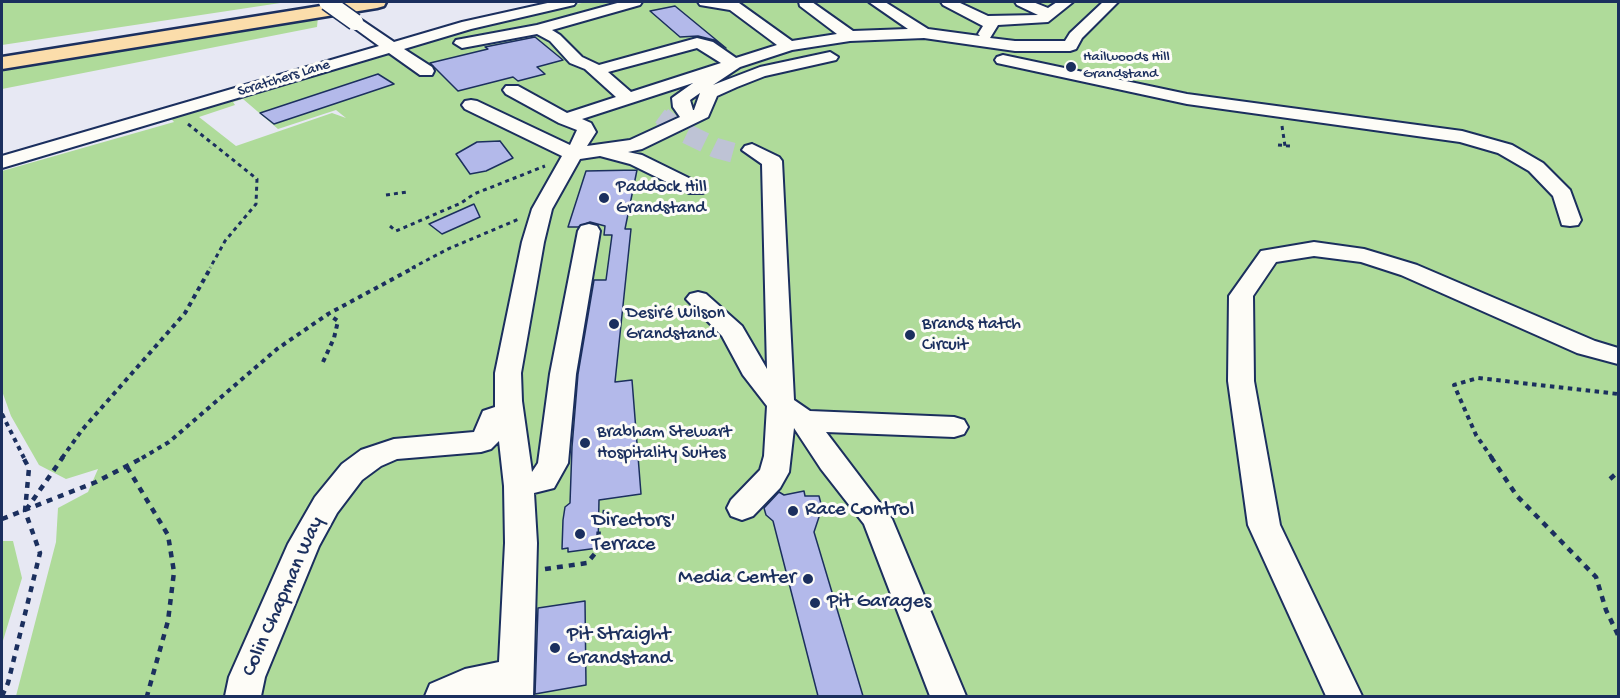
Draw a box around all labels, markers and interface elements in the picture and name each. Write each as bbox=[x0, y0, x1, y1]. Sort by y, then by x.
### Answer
place label: Hailwoods Hill Grandstand bbox=[1083, 49, 1170, 84]
street label: Scratchers Lane bbox=[236, 56, 332, 102]
marker: Hailwoods Hill Grandstand bbox=[1064, 60, 1078, 74]
place label: Paddock Hill Grandstand bbox=[616, 177, 707, 219]
marker: Paddock Hill Grandstand bbox=[597, 191, 611, 205]
place label: Desiré Wilson Grandstand bbox=[626, 303, 725, 346]
place label: Brands Hatch Circuit bbox=[922, 314, 1021, 356]
marker: Desiré Wilson Grandstand bbox=[607, 317, 621, 331]
marker: Brands Hatch Circuit bbox=[903, 328, 917, 342]
place label: Brabham Stewart Hospitality Suites bbox=[597, 422, 731, 464]
marker: Brabham Stewart Hospitality Suites bbox=[578, 436, 592, 450]
place label: Race Control bbox=[805, 498, 914, 524]
marker: Race Control bbox=[786, 504, 800, 518]
place label: Directors' Terrace bbox=[592, 509, 676, 559]
street label: Colin Chapman Way bbox=[237, 513, 331, 681]
marker: Directors' Terrace bbox=[573, 527, 587, 541]
place label: Media Center bbox=[678, 566, 796, 592]
marker: Media Center bbox=[801, 572, 815, 586]
place label: Pit Garages bbox=[827, 590, 931, 616]
marker: Pit Garages bbox=[808, 596, 822, 610]
place label: Pit Straight Grandstand bbox=[567, 623, 672, 673]
marker: Pit Straight Grandstand bbox=[548, 641, 562, 655]

